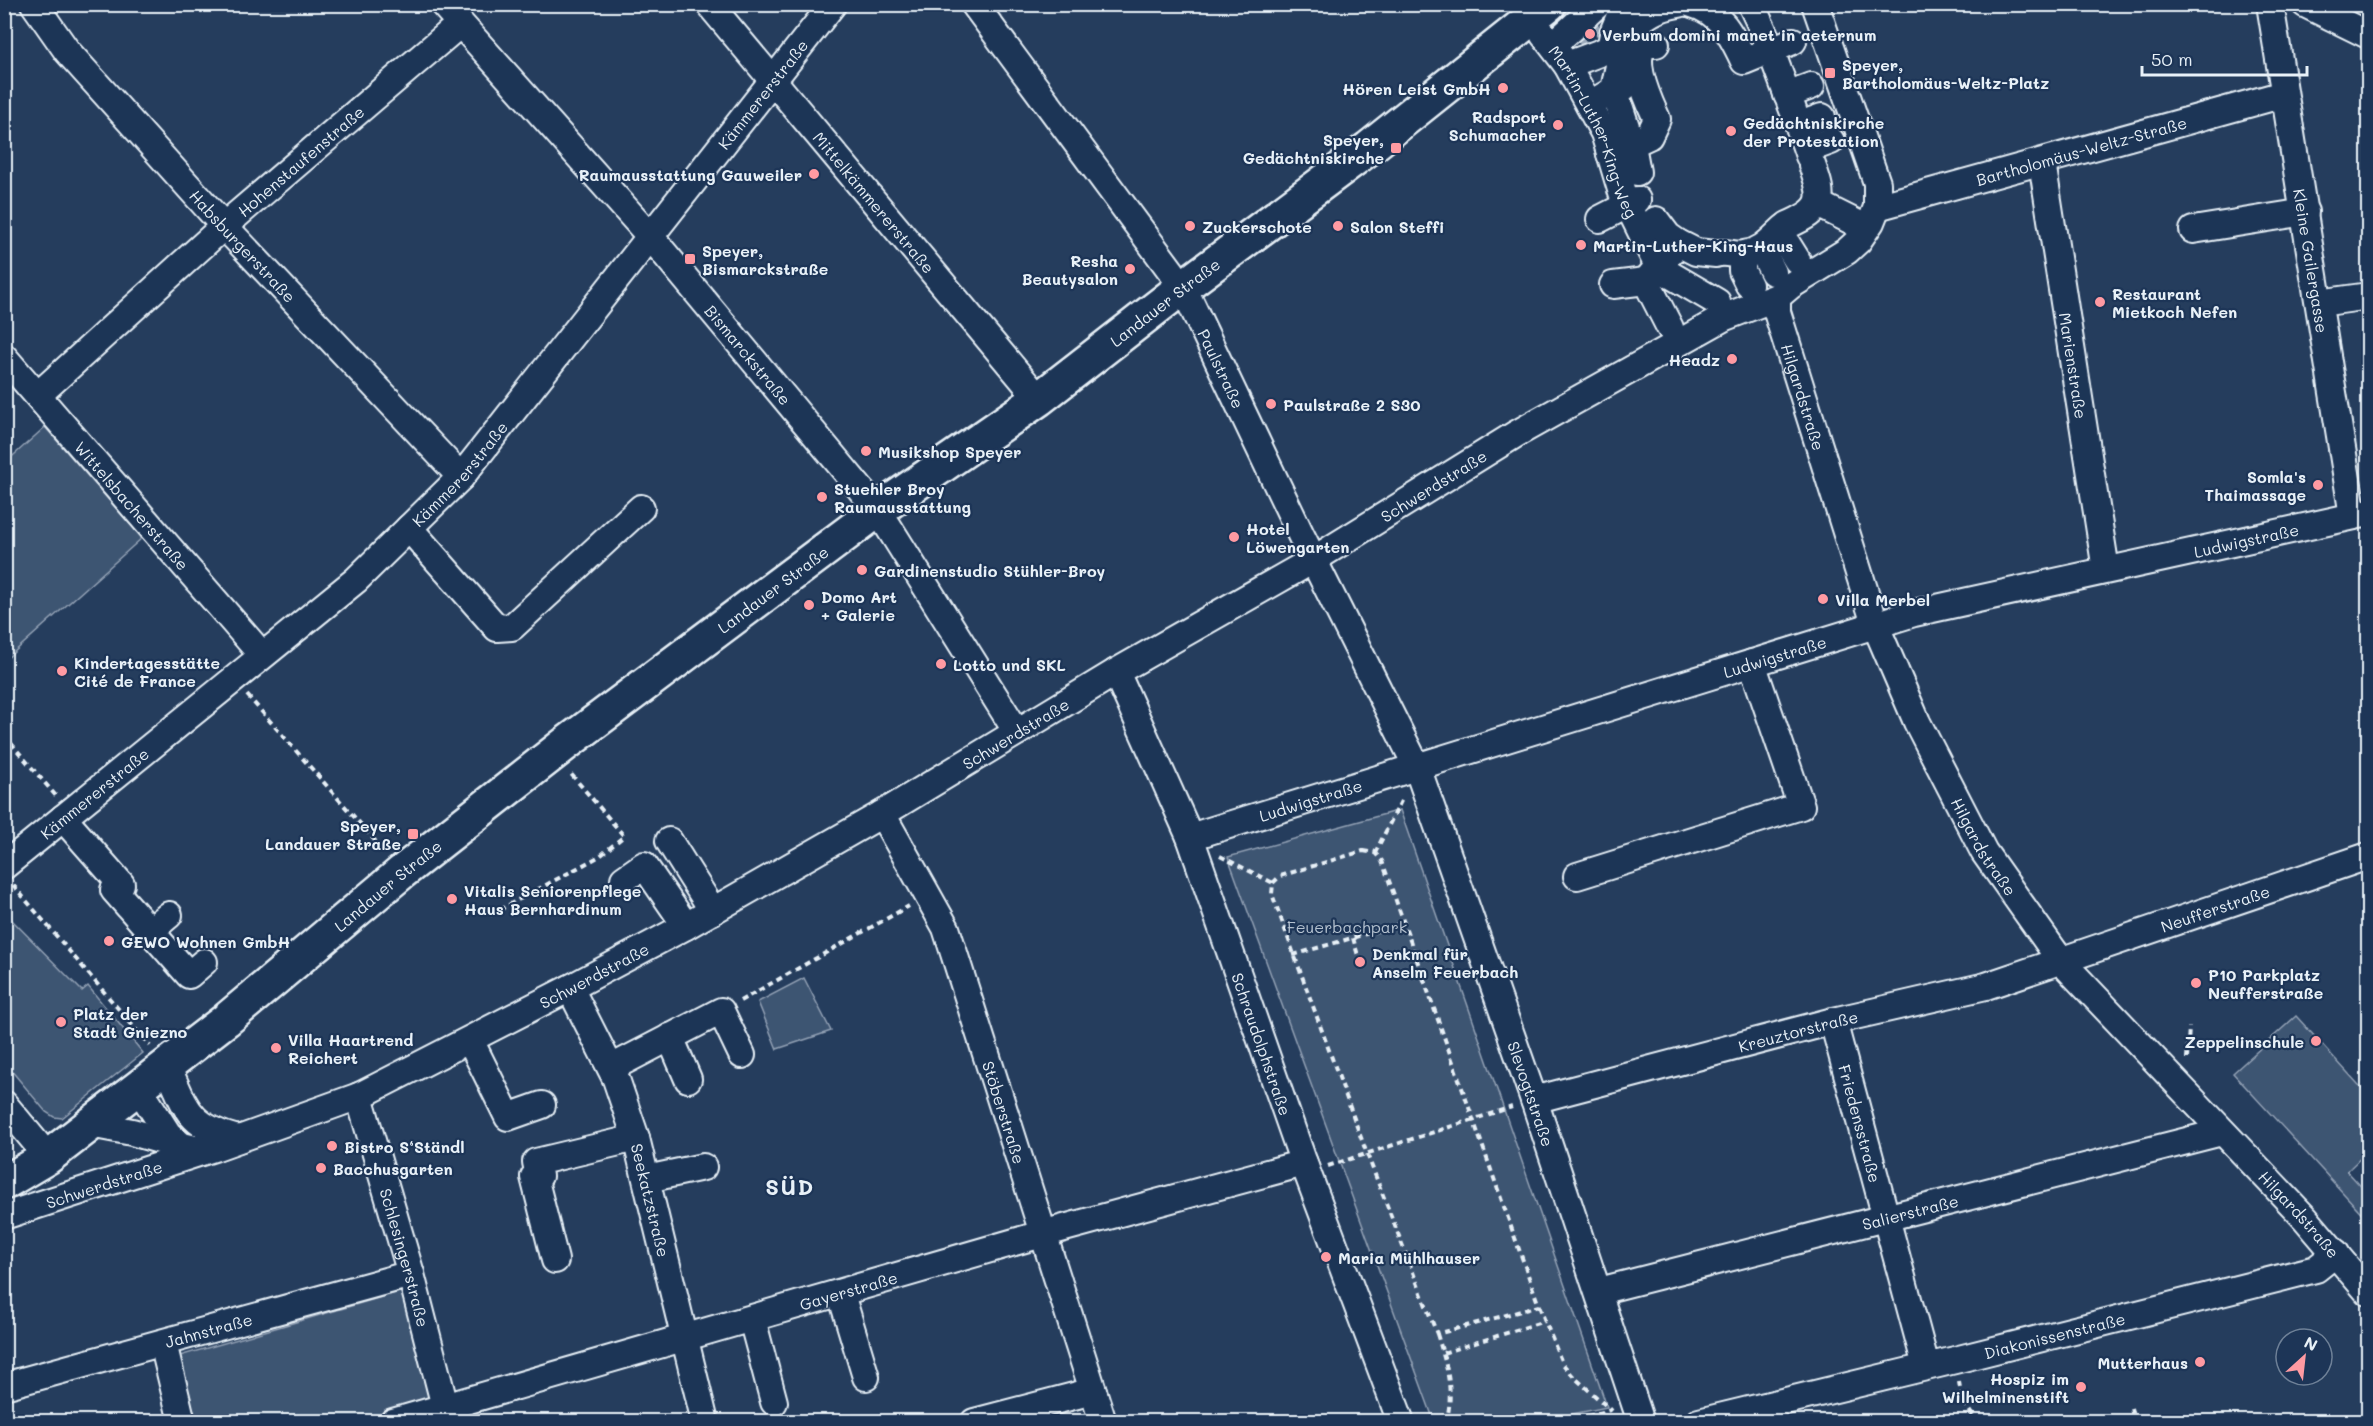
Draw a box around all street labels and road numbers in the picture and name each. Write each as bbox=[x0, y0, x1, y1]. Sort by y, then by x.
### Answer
street label: Kämmererstraße bbox=[713, 35, 812, 153]
street label: Martin-Luther-King-Weg bbox=[1545, 41, 1643, 221]
street label: Hohenstaufenstraße bbox=[233, 100, 368, 221]
street label: Bartholomäus-Weltz-Straße bbox=[1973, 111, 2189, 190]
street label: Mittelkämmererstraße bbox=[809, 127, 940, 277]
street label: Habsburgerstraße bbox=[186, 185, 301, 306]
street label: Kleine Gailergasse bbox=[2290, 187, 2334, 334]
street label: Landauer Straße bbox=[1105, 253, 1224, 351]
street label: Bismarckstraße bbox=[701, 300, 796, 409]
street label: Marienstraße bbox=[2055, 311, 2093, 420]
street label: Paulstraße bbox=[1194, 325, 1250, 412]
street label: Hilgardstraße bbox=[1777, 341, 1830, 453]
street label: Kämmererstraße bbox=[407, 417, 512, 530]
street label: Wittelsbacherstraße bbox=[71, 436, 194, 574]
street label: Schwerdstraße bbox=[1376, 445, 1490, 526]
street label: Ludwigstraße bbox=[2192, 518, 2301, 562]
street label: Landauer Straße bbox=[713, 541, 832, 637]
street label: Ludwigstraße bbox=[1721, 630, 1829, 682]
street label: Schwerdstraße bbox=[958, 693, 1072, 773]
street label: Kämmererstraße bbox=[35, 742, 153, 843]
street label: Ludwigstraße bbox=[1256, 774, 1365, 826]
street label: Hilgardstraße bbox=[1947, 794, 2022, 899]
street label: Landauer Straße bbox=[329, 835, 445, 936]
street label: Neufferstraße bbox=[2158, 880, 2272, 936]
street label: Schwerdstraße bbox=[536, 937, 652, 1013]
street label: Schraudolphstraße bbox=[1228, 970, 1297, 1118]
street label: Kreuztorstraße bbox=[1736, 1005, 1860, 1056]
street label: Slevogtstraße bbox=[1504, 1038, 1559, 1149]
street label: Stöberstraße bbox=[978, 1058, 1031, 1166]
street label: Friedensstraße bbox=[1835, 1062, 1887, 1185]
street label: Seekatzstraße bbox=[627, 1141, 675, 1259]
street label: Schwerdstraße bbox=[43, 1155, 165, 1212]
street label: Hilgardstraße bbox=[2255, 1166, 2345, 1262]
street label: Schlesingerstraße bbox=[376, 1186, 435, 1329]
street label: Salierstraße bbox=[1860, 1189, 1960, 1234]
street label: Gayerstraße bbox=[797, 1266, 900, 1314]
street label: Diakonissenstraße bbox=[1982, 1307, 2127, 1363]
street label: Jahnstraße bbox=[162, 1308, 254, 1352]

